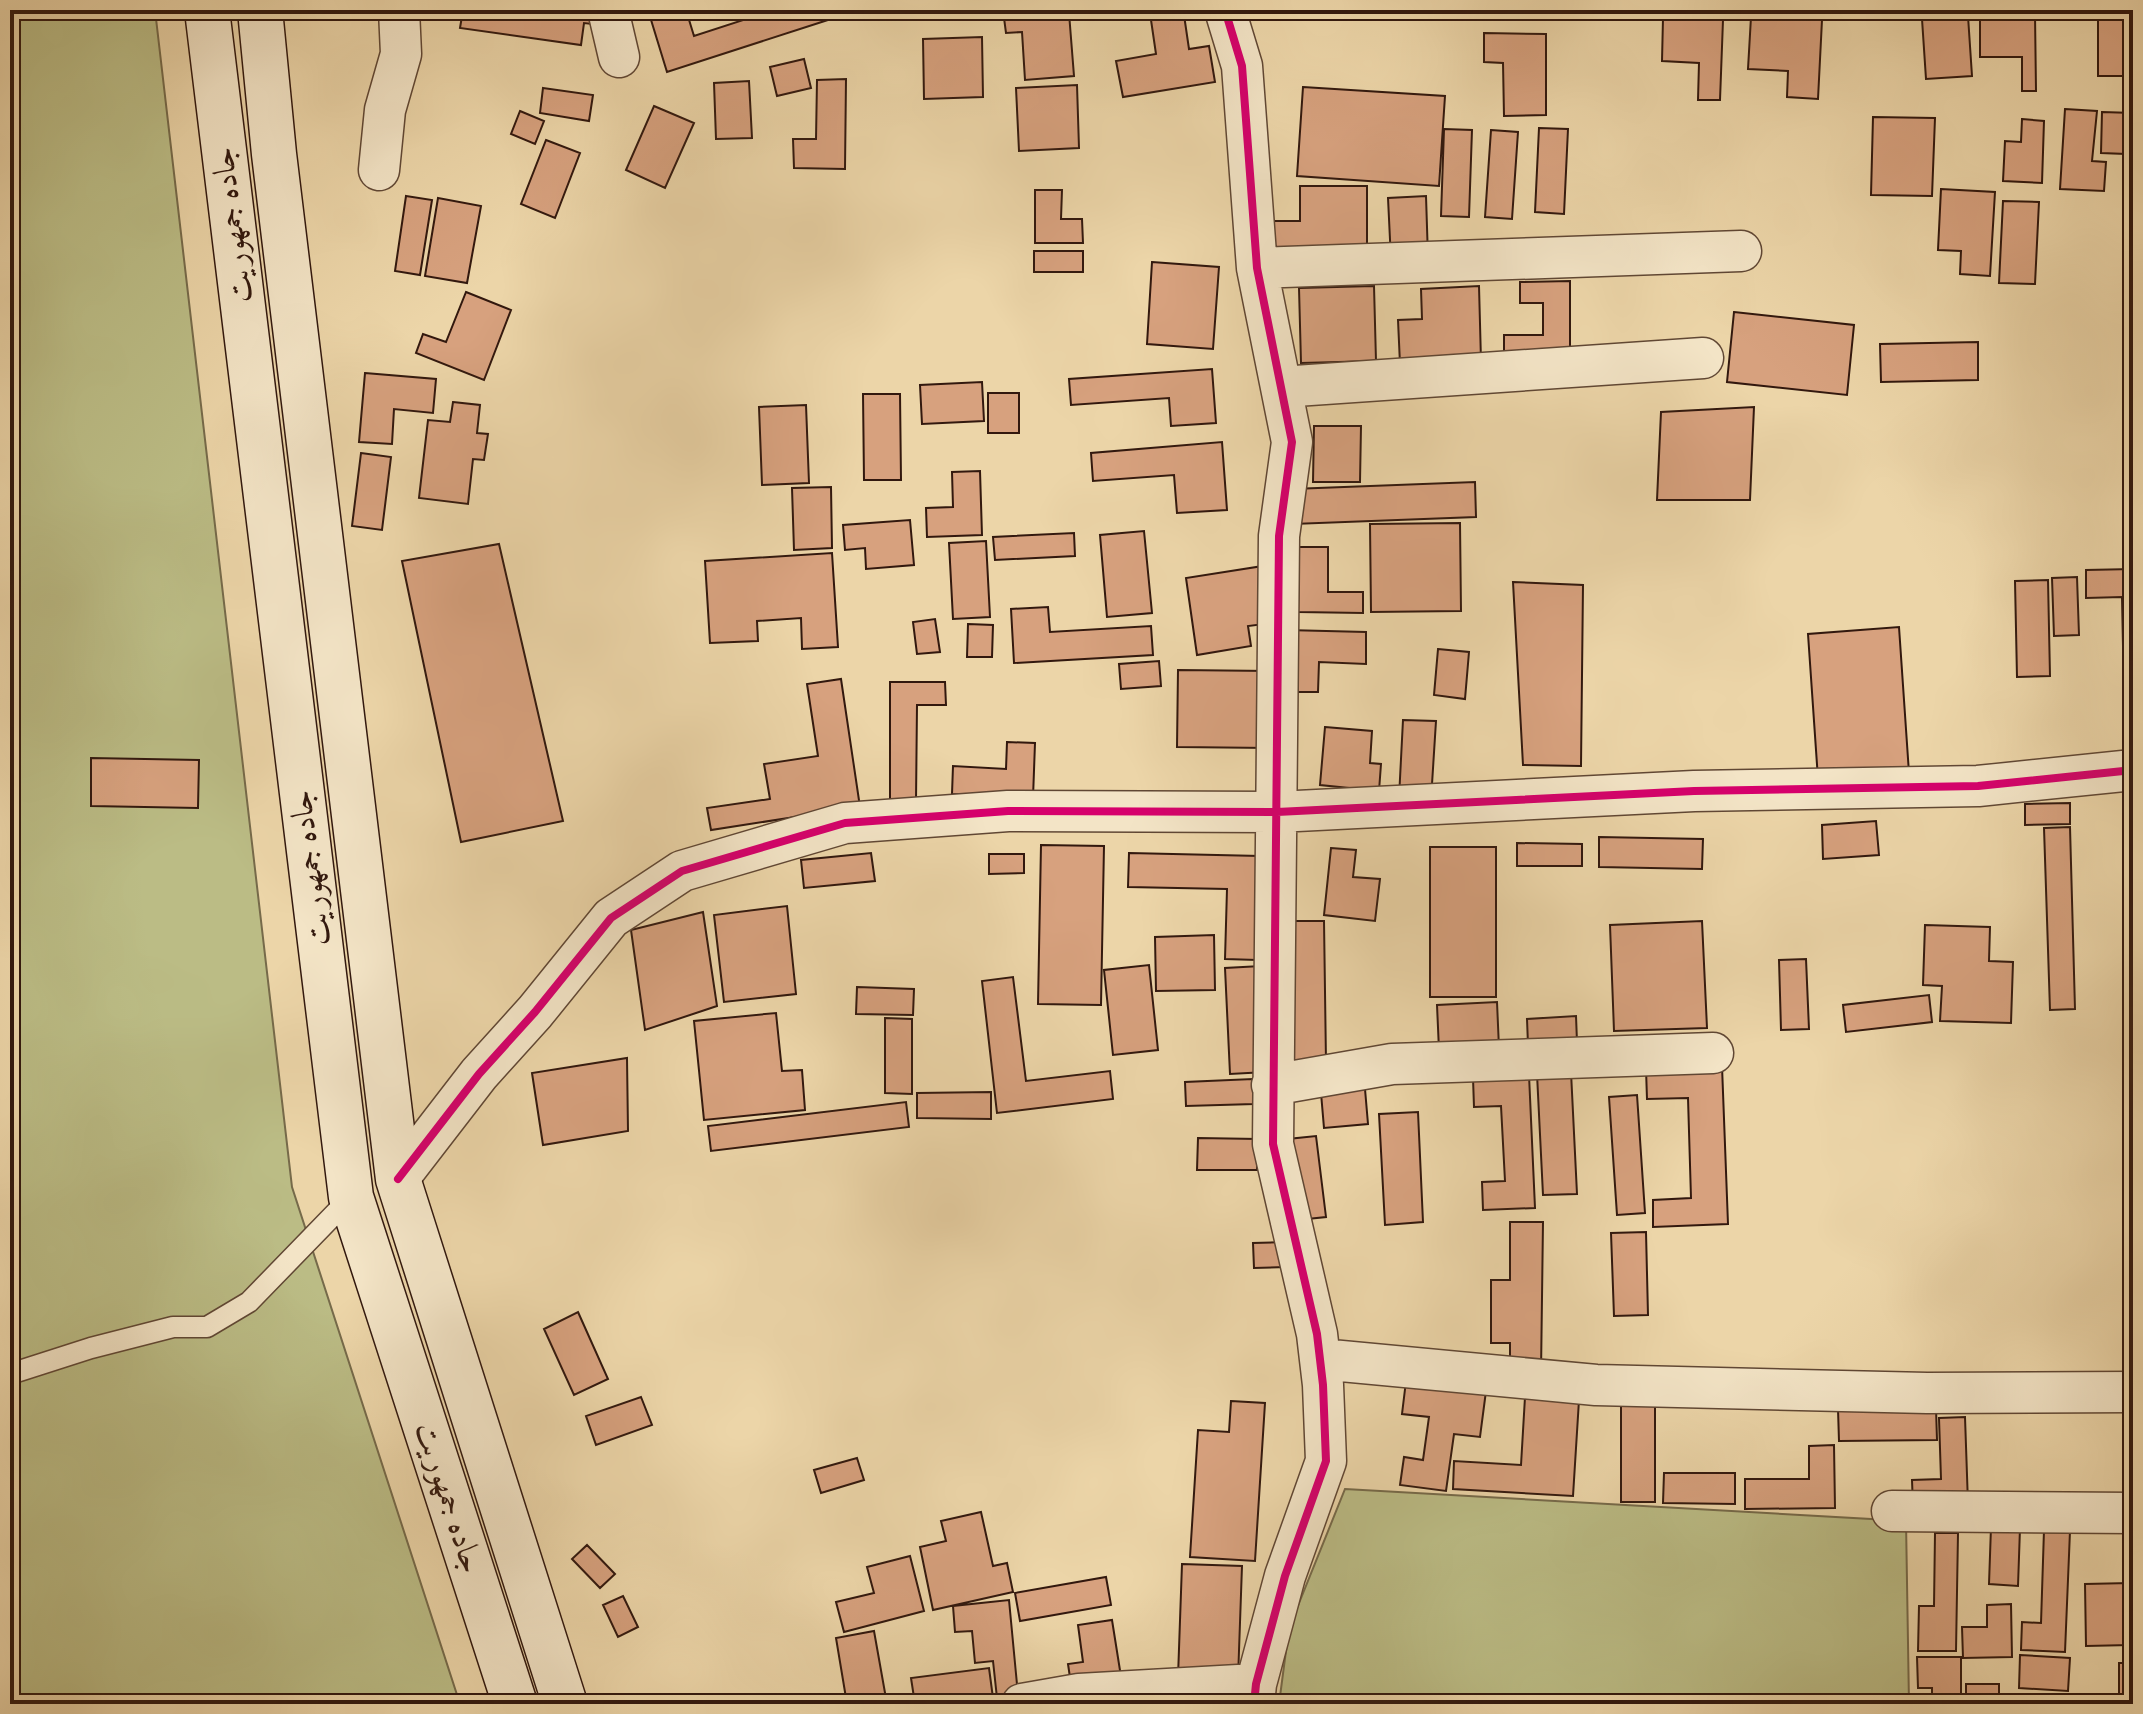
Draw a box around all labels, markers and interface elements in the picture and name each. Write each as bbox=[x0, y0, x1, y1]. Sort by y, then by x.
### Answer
street label: جاده جمهوریت bbox=[203, 145, 263, 305]
street label: جاده جمهوریت bbox=[281, 788, 341, 948]
street label: جاده جمهوریت bbox=[404, 1417, 492, 1579]

